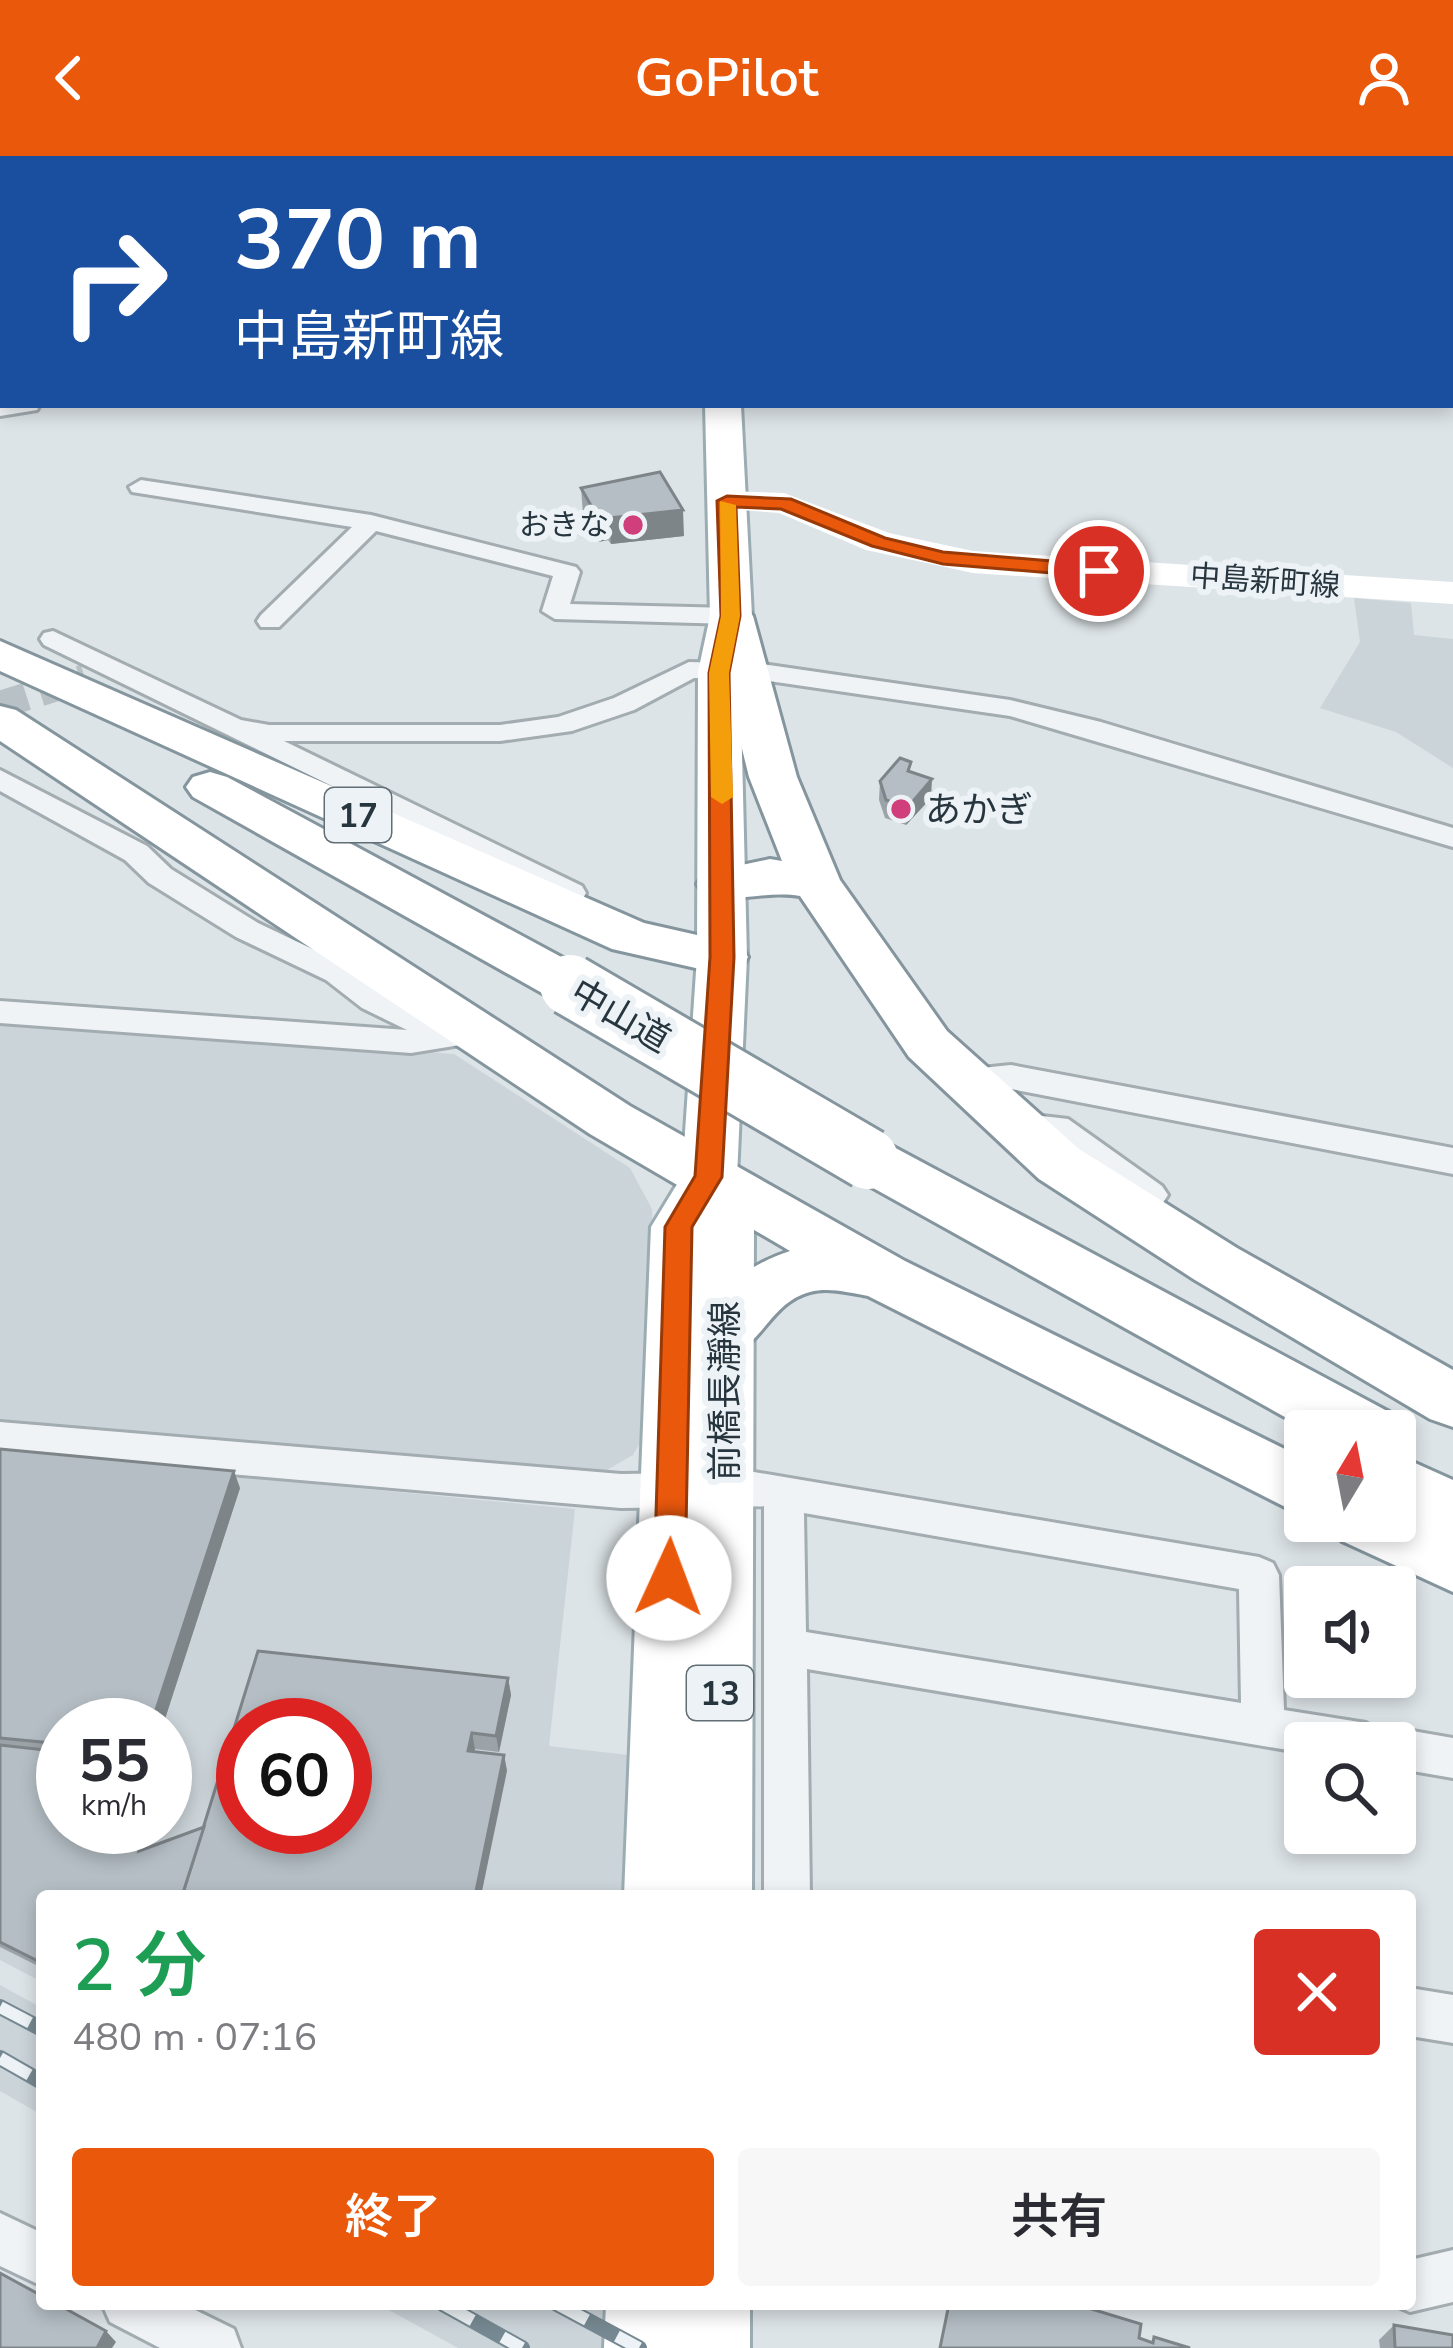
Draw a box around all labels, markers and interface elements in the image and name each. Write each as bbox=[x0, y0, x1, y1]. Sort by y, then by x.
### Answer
text: GoPilot bbox=[635, 41, 818, 115]
icon: back bbox=[36, 45, 102, 111]
icon: person bbox=[1351, 45, 1417, 111]
text: 370 m bbox=[234, 183, 482, 298]
icon: right bbox=[36, 204, 192, 360]
text: 中島新町線 bbox=[234, 300, 504, 374]
place label: おきな bbox=[519, 505, 609, 546]
marker: おきな bbox=[620, 512, 646, 538]
pin bbox=[1048, 520, 1150, 622]
icon: arrive bbox=[1066, 538, 1132, 604]
street label: 中島新町線 bbox=[1189, 556, 1341, 607]
place label: あかぎ bbox=[925, 786, 1033, 835]
road number: 17 bbox=[325, 788, 391, 842]
marker: あかぎ bbox=[888, 796, 914, 822]
street label: 中山道 bbox=[561, 968, 679, 1065]
street label: 前橋長瀞線 bbox=[701, 1301, 750, 1481]
north arrow bbox=[1284, 1410, 1416, 1542]
map controls bbox=[1284, 1410, 1416, 1854]
position arrow bbox=[606, 1515, 732, 1641]
button: sound bbox=[1284, 1566, 1416, 1698]
road number: 13 bbox=[687, 1666, 753, 1720]
speed limit sign: 60 bbox=[216, 1698, 372, 1854]
text: 55 bbox=[78, 1720, 150, 1802]
button: search bbox=[1284, 1722, 1416, 1854]
text: km/h bbox=[81, 1785, 147, 1826]
text: 2 分 bbox=[72, 1917, 206, 2015]
button: close bbox=[1254, 1929, 1380, 2055]
text: 480 m · 07:16 bbox=[72, 2011, 317, 2064]
button: 終了 bbox=[72, 2148, 714, 2286]
button: 共有 bbox=[738, 2148, 1380, 2286]

